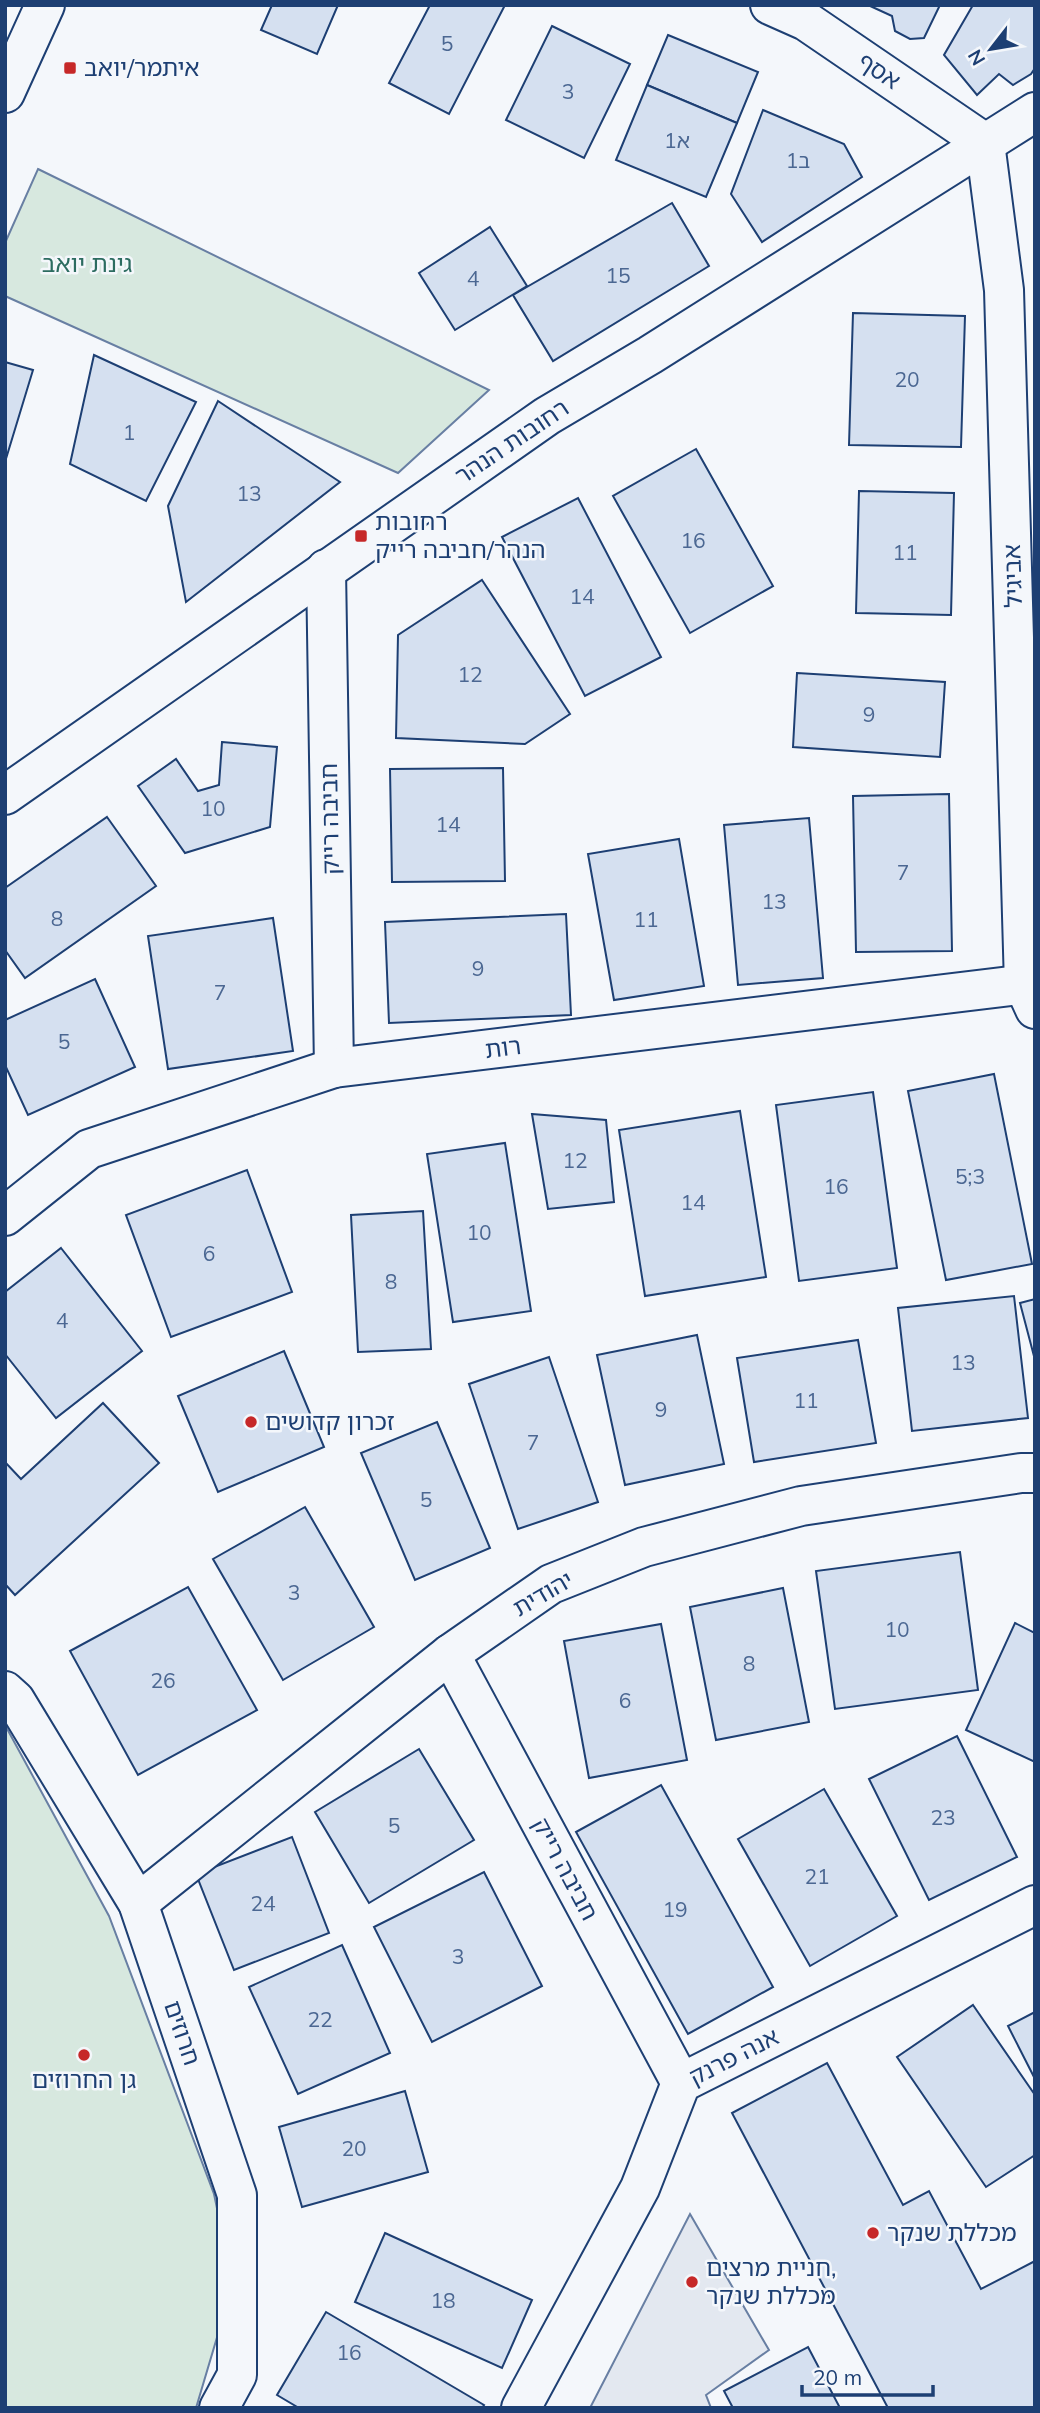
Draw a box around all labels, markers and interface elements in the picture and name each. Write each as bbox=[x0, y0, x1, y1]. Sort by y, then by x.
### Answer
north arrow bbox=[956, 14, 1026, 84]
house number: 5 bbox=[441, 30, 453, 56]
street label: אסף bbox=[853, 45, 906, 95]
text: N bbox=[962, 45, 990, 70]
place label: איתמר/יואב bbox=[84, 52, 199, 82]
marker: איתמר/יואב bbox=[62, 60, 78, 76]
house number: 3 bbox=[562, 78, 574, 104]
house number: 1א bbox=[664, 127, 690, 153]
house number: 1ב bbox=[786, 147, 810, 173]
park label: גינת יואב bbox=[42, 248, 132, 278]
house number: 15 bbox=[605, 262, 631, 288]
house number: 4 bbox=[467, 265, 480, 291]
house number: 20 bbox=[894, 366, 920, 392]
street label: רחובות הנהר bbox=[449, 392, 574, 490]
house number: 1 bbox=[123, 419, 135, 445]
house number: 13 bbox=[236, 480, 262, 506]
place label: רחובות הנהר/חביבה רייק bbox=[375, 506, 546, 564]
house number: 16 bbox=[680, 527, 706, 553]
marker: רחובות הנהר/חביבה רייק bbox=[353, 528, 369, 544]
house number: 11 bbox=[892, 539, 918, 565]
street label: אביגיל bbox=[996, 544, 1028, 608]
house number: 14 bbox=[569, 583, 595, 609]
house number: 12 bbox=[457, 661, 483, 687]
house number: 9 bbox=[863, 701, 875, 727]
street label: חביבה רייק bbox=[313, 763, 345, 875]
house number: 10 bbox=[200, 795, 226, 821]
house number: 14 bbox=[435, 811, 461, 837]
house number: 7 bbox=[897, 859, 909, 885]
house number: 13 bbox=[761, 888, 787, 914]
house number: 8 bbox=[51, 905, 63, 931]
house number: 11 bbox=[633, 906, 659, 932]
house number: 9 bbox=[472, 955, 484, 981]
house number: 7 bbox=[214, 979, 226, 1005]
house number: 5 bbox=[58, 1028, 70, 1054]
street label: רות bbox=[483, 1030, 523, 1064]
house number: 12 bbox=[562, 1147, 588, 1173]
house number: 5;3 bbox=[955, 1163, 985, 1189]
house number: 16 bbox=[823, 1173, 849, 1199]
house number: 14 bbox=[680, 1189, 706, 1215]
house number: 10 bbox=[466, 1219, 492, 1245]
house number: 6 bbox=[203, 1240, 215, 1266]
house number: 8 bbox=[385, 1268, 397, 1294]
house number: 4 bbox=[56, 1307, 69, 1333]
house number: 13 bbox=[950, 1349, 976, 1375]
house number: 11 bbox=[793, 1387, 819, 1413]
house number: 9 bbox=[655, 1396, 667, 1422]
place label: זכרון קדושים bbox=[265, 1406, 395, 1436]
marker: זכרון קדושים bbox=[243, 1414, 259, 1430]
house number: 7 bbox=[527, 1429, 539, 1455]
house number: 5 bbox=[420, 1486, 432, 1512]
street label: יהודית bbox=[507, 1564, 578, 1622]
house number: 3 bbox=[288, 1579, 300, 1605]
house number: 10 bbox=[884, 1616, 910, 1642]
house number: 8 bbox=[743, 1650, 755, 1676]
house number: 26 bbox=[150, 1667, 176, 1693]
house number: 6 bbox=[619, 1687, 631, 1713]
house number: 23 bbox=[930, 1804, 956, 1830]
house number: 5 bbox=[388, 1812, 400, 1838]
street label: חביבה רייק bbox=[526, 1812, 605, 1925]
house number: 21 bbox=[804, 1863, 830, 1889]
house number: 24 bbox=[250, 1890, 276, 1916]
house number: 19 bbox=[662, 1896, 688, 1922]
house number: 3 bbox=[452, 1943, 464, 1969]
street label: חרוזים bbox=[158, 1996, 208, 2069]
house number: 22 bbox=[307, 2006, 333, 2032]
street label: אנה פרנק bbox=[684, 2021, 783, 2091]
marker: גן החרוזים bbox=[76, 2047, 92, 2063]
place label: גן החרוזים bbox=[32, 2064, 136, 2094]
house number: 20 bbox=[341, 2135, 367, 2161]
place label: מכללת שנקר bbox=[887, 2217, 1017, 2247]
marker: מכללת שנקר bbox=[865, 2225, 881, 2241]
place label: חניית מרצים, מכללת שנקר bbox=[706, 2252, 837, 2310]
marker: חניית מרצים, מכללת שנקר bbox=[684, 2274, 700, 2290]
house number: 18 bbox=[430, 2287, 456, 2313]
house number: 16 bbox=[336, 2339, 362, 2365]
scale bar bbox=[802, 2354, 933, 2398]
text: 20 m bbox=[813, 2364, 862, 2390]

